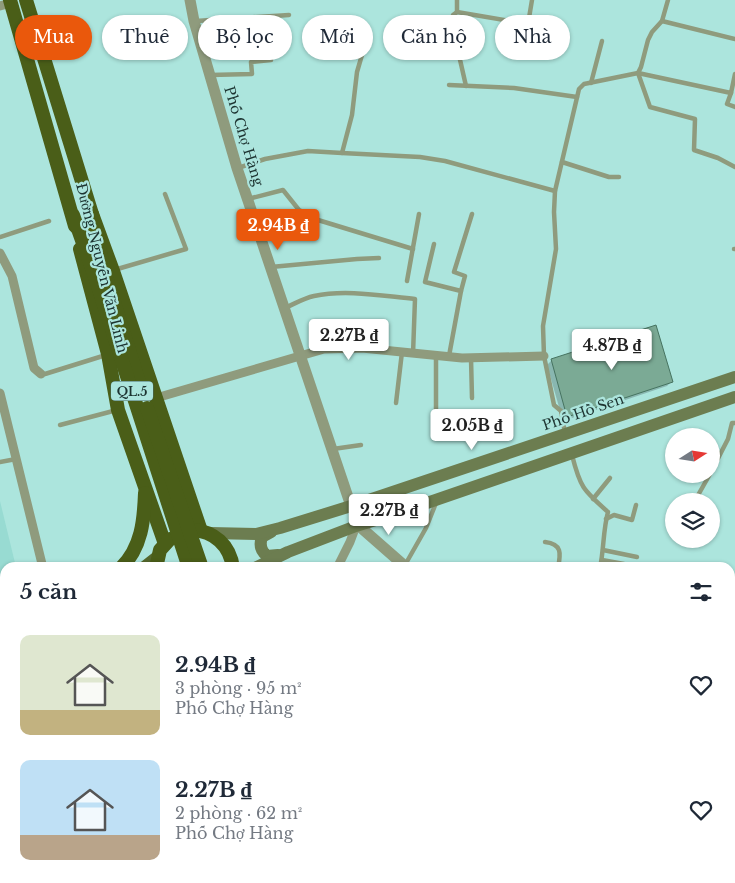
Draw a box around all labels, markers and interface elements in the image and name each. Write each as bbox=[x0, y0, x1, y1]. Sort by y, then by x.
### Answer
chip: Mua bbox=[15, 15, 92, 60]
chip: Thuê bbox=[102, 15, 188, 60]
chip: Bộ lọc bbox=[198, 15, 292, 60]
chip: Mới bbox=[302, 15, 373, 60]
chip: Căn hộ bbox=[383, 15, 485, 60]
chip: Nhà bbox=[495, 15, 570, 60]
street label: Phố Chợ Hàng bbox=[220, 84, 268, 189]
street label: Đường Nguyễn Văn Linh bbox=[72, 181, 132, 355]
pin: 2.94B ₫ bbox=[232, 208, 324, 251]
text: 2.94B ₫ bbox=[247, 215, 309, 235]
pin: 2.27B ₫ bbox=[303, 318, 395, 361]
text: 2.27B ₫ bbox=[320, 325, 378, 345]
pin: 4.87B ₫ bbox=[566, 328, 658, 371]
text: 4.87B ₫ bbox=[583, 335, 641, 355]
road number: QL.5 bbox=[111, 382, 153, 401]
street label: Phố Hồ Sen bbox=[540, 390, 626, 434]
pin: 2.05B ₫ bbox=[426, 408, 518, 451]
text: 2.05B ₫ bbox=[441, 415, 503, 435]
north arrow bbox=[665, 428, 720, 482]
map controls bbox=[665, 428, 720, 548]
button: layers bbox=[665, 493, 720, 548]
pin: 2.27B ₫ bbox=[343, 494, 435, 536]
text: 2.27B ₫ bbox=[360, 500, 418, 520]
icon: filters bbox=[687, 578, 715, 606]
text: 5 căn bbox=[20, 579, 77, 605]
text: 2.94B ₫ bbox=[175, 652, 255, 678]
icon: home bbox=[60, 655, 120, 715]
icon: heart bbox=[687, 671, 715, 699]
text: 3 phòng · 95 m² bbox=[175, 678, 302, 698]
text: Phố Chợ Hàng bbox=[175, 698, 293, 718]
text: 2.27B ₫ bbox=[175, 777, 252, 803]
icon: home bbox=[60, 780, 120, 840]
icon: heart bbox=[687, 796, 715, 824]
text: 2 phòng · 62 m² bbox=[175, 803, 302, 823]
text: Phố Chợ Hàng bbox=[175, 823, 293, 843]

